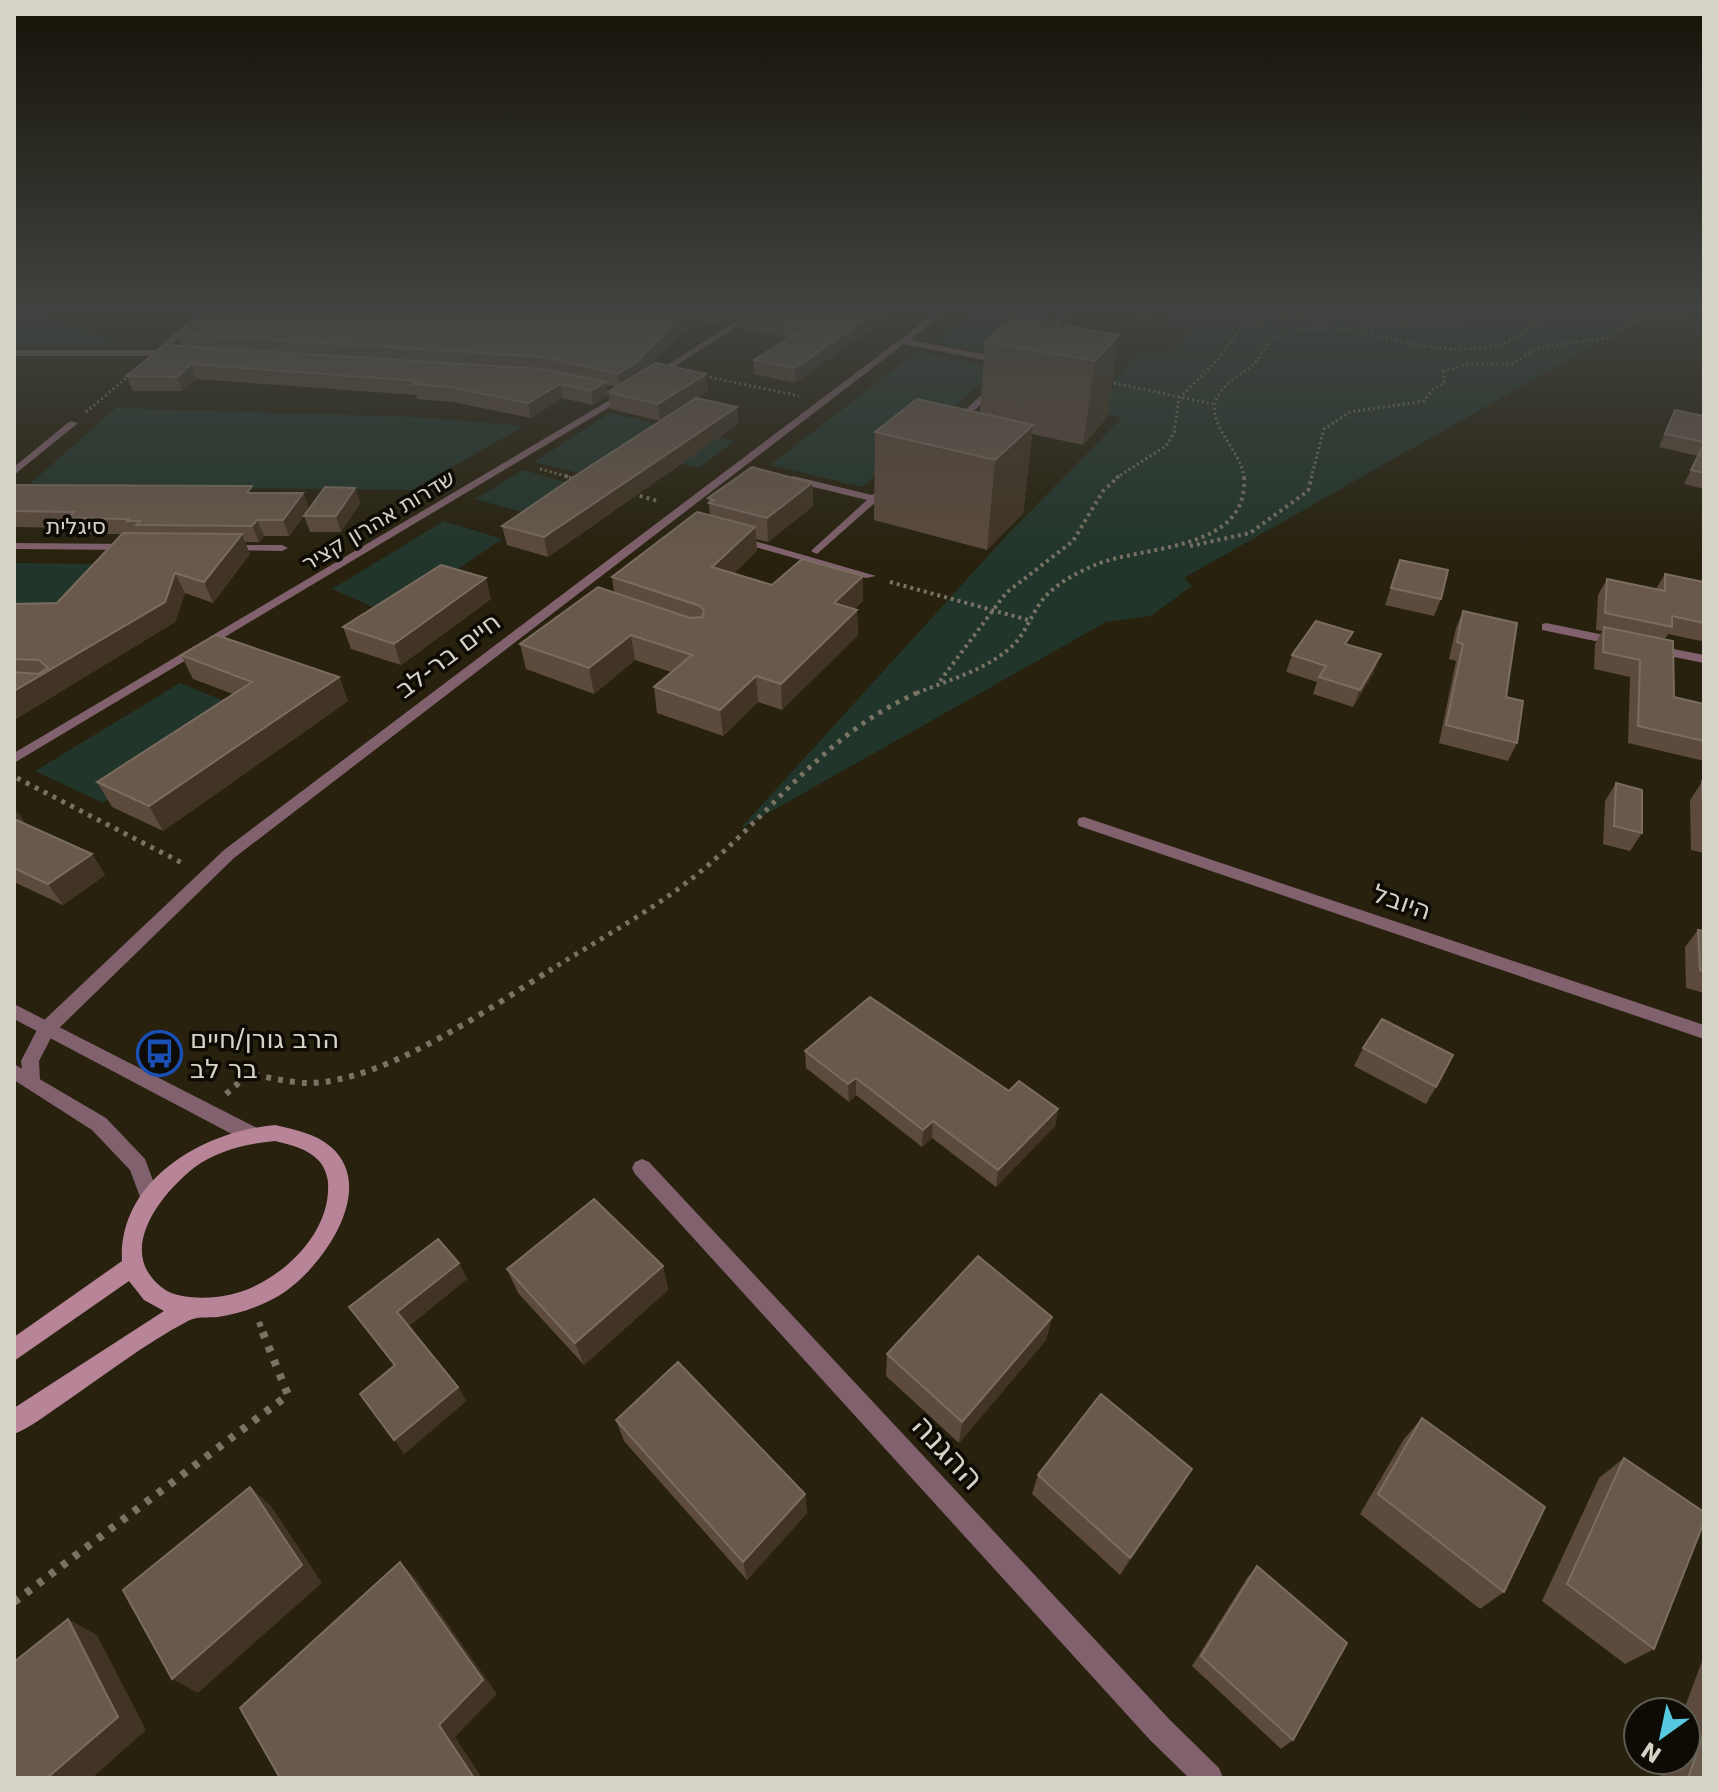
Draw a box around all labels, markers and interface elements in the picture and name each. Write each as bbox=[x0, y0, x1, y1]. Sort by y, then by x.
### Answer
street label: שדרות אהרון קציר bbox=[297, 465, 459, 576]
street label: סיגלית bbox=[46, 514, 106, 539]
street label: חיים בר-לב bbox=[390, 606, 506, 704]
street label: היובל bbox=[1369, 878, 1435, 926]
place label: הרב גורן/חיים בר לב bbox=[190, 1024, 339, 1084]
bus stop icon: הרב גורן/חיים בר לב bbox=[135, 1030, 183, 1078]
street label: ההגנה bbox=[904, 1407, 992, 1497]
north arrow bbox=[1622, 1696, 1702, 1776]
text: N bbox=[1637, 1737, 1666, 1768]

